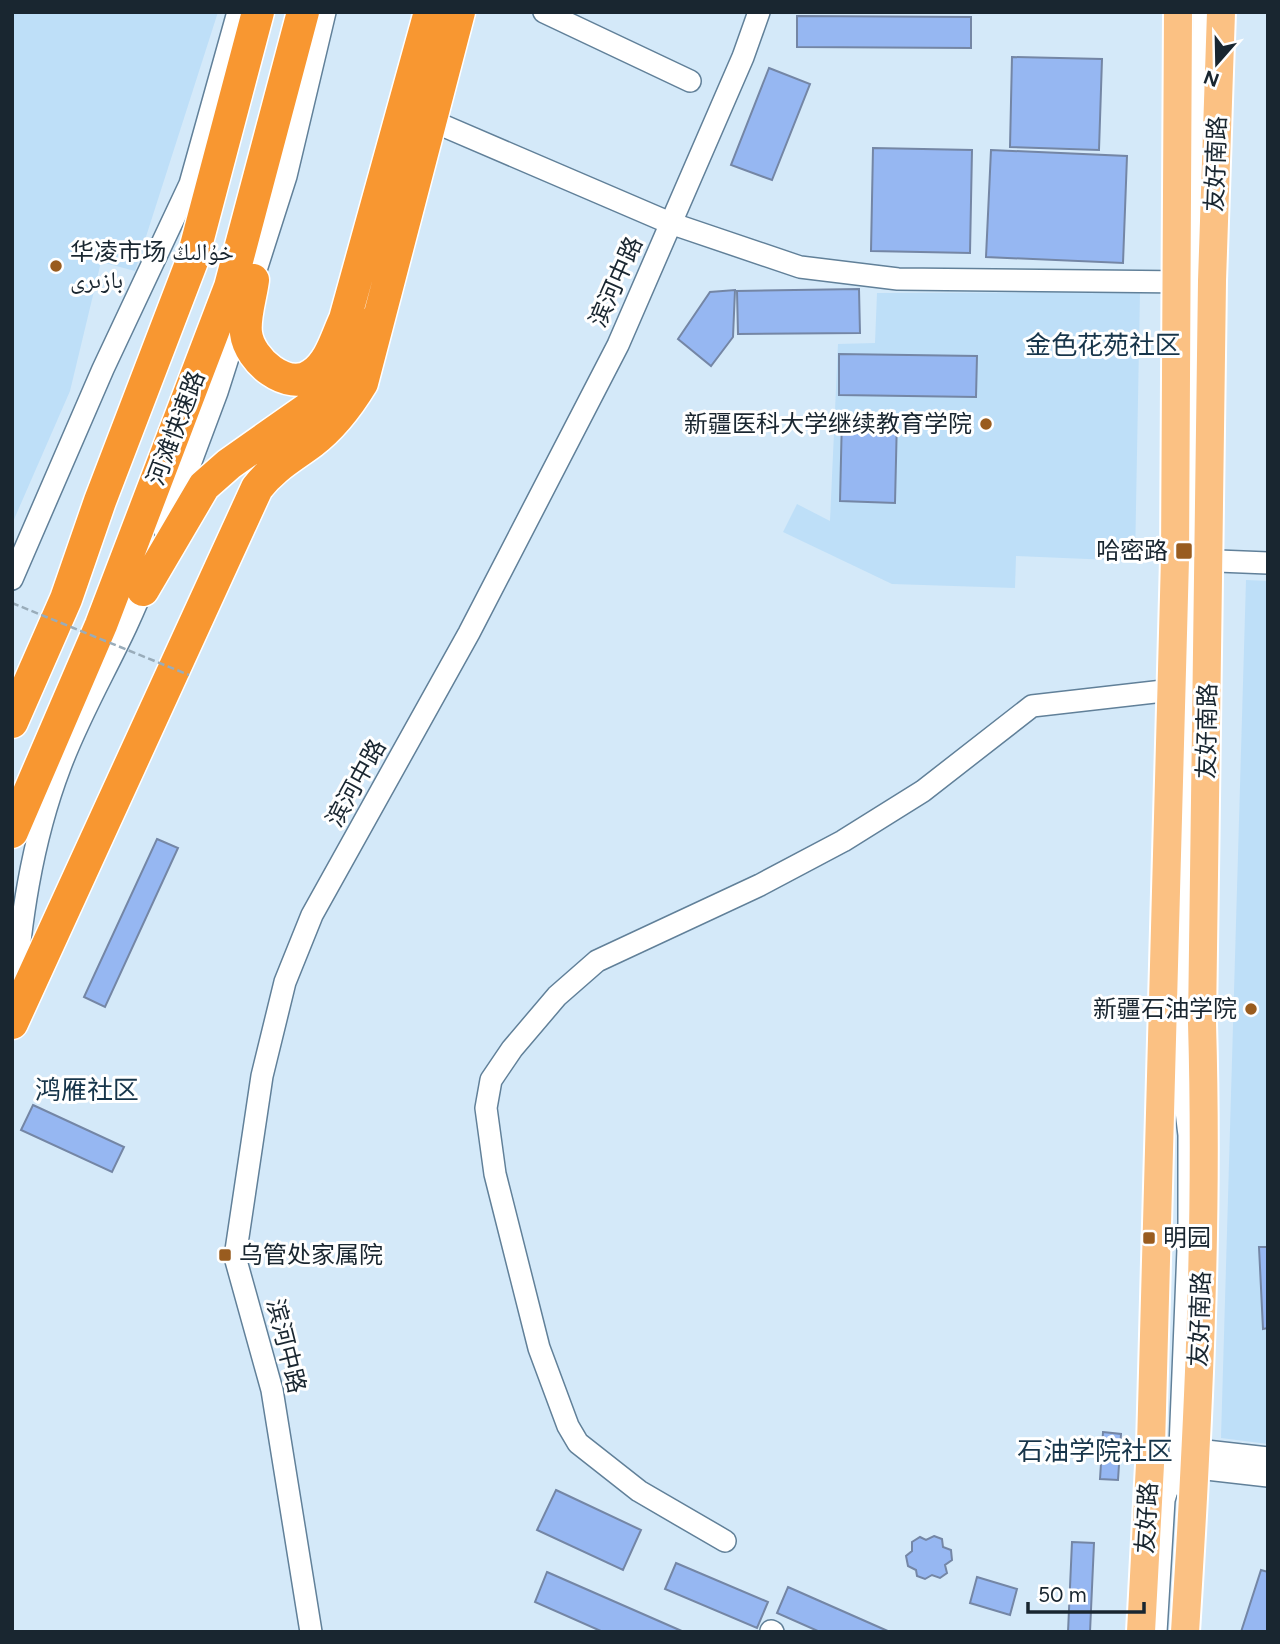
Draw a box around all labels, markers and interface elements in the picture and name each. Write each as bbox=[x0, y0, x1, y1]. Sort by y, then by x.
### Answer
north arrow bbox=[1182, 28, 1252, 98]
text: N bbox=[1201, 65, 1222, 92]
street label: 友好南路 bbox=[1199, 116, 1232, 212]
street label: 滨河中路 bbox=[583, 232, 648, 332]
place label: 华凌市场 خۇالىڭ بازىرى bbox=[70, 237, 234, 294]
marker: 华凌市场 خۇالىڭ بازىرى bbox=[48, 258, 64, 274]
district label: 金色花苑社区 bbox=[1025, 329, 1181, 361]
street label: 河滩快速路 bbox=[140, 367, 211, 489]
place label: 新疆医科大学继续教育学院 bbox=[684, 409, 972, 438]
marker: 新疆医科大学继续教育学院 bbox=[978, 416, 994, 432]
place label: 哈密路 bbox=[1096, 536, 1168, 565]
marker: 哈密路 bbox=[1174, 541, 1194, 561]
street label: 友好南路 bbox=[1191, 683, 1222, 779]
street label: 滨河中路 bbox=[320, 734, 392, 832]
place label: 新疆石油学院 bbox=[1093, 994, 1237, 1023]
marker: 新疆石油学院 bbox=[1243, 1001, 1259, 1017]
district label: 鸿雁社区 bbox=[35, 1074, 139, 1106]
place label: 明园 bbox=[1163, 1223, 1211, 1252]
marker: 明园 bbox=[1141, 1230, 1157, 1246]
place label: 乌管处家属院 bbox=[239, 1240, 383, 1269]
marker: 乌管处家属院 bbox=[217, 1247, 233, 1263]
street label: 友好南路 bbox=[1183, 1271, 1216, 1367]
street label: 滨河中路 bbox=[261, 1296, 312, 1396]
district label: 石油学院社区 bbox=[1017, 1435, 1173, 1467]
street label: 友好路 bbox=[1130, 1481, 1163, 1555]
scale bar bbox=[1028, 1570, 1144, 1614]
text: 50 m bbox=[1038, 1582, 1087, 1607]

